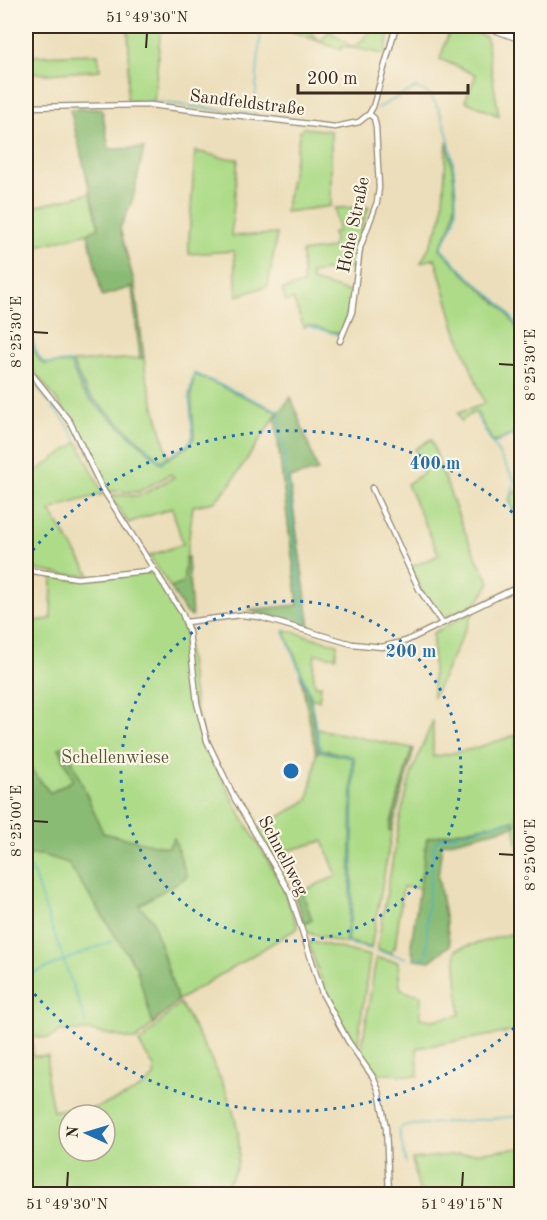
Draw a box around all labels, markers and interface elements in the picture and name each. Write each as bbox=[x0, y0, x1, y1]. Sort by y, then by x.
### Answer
text: 51°49'30"N bbox=[106, 11, 188, 26]
scale bar bbox=[298, 57, 468, 95]
text: 200 m bbox=[307, 70, 358, 88]
street label: Sandfeldstraße bbox=[188, 87, 306, 119]
street label: Hohe Straße bbox=[335, 175, 373, 275]
text: 8°25'30"E bbox=[10, 296, 25, 368]
text: 8°25'30"E bbox=[524, 329, 539, 401]
text: 400 m bbox=[410, 455, 460, 473]
text: 200 m bbox=[386, 643, 436, 661]
park label: Schellenwiese bbox=[61, 749, 169, 767]
centre of rings bbox=[281, 761, 301, 781]
text: 8°25'00"E bbox=[10, 785, 25, 857]
street label: Schnellweg bbox=[254, 813, 312, 899]
text: 8°25'00"E bbox=[524, 819, 539, 891]
north arrow bbox=[57, 1103, 117, 1163]
text: N bbox=[66, 1125, 82, 1139]
text: 51°49'30"N bbox=[26, 1198, 108, 1213]
text: 51°49'15"N bbox=[421, 1198, 503, 1213]

